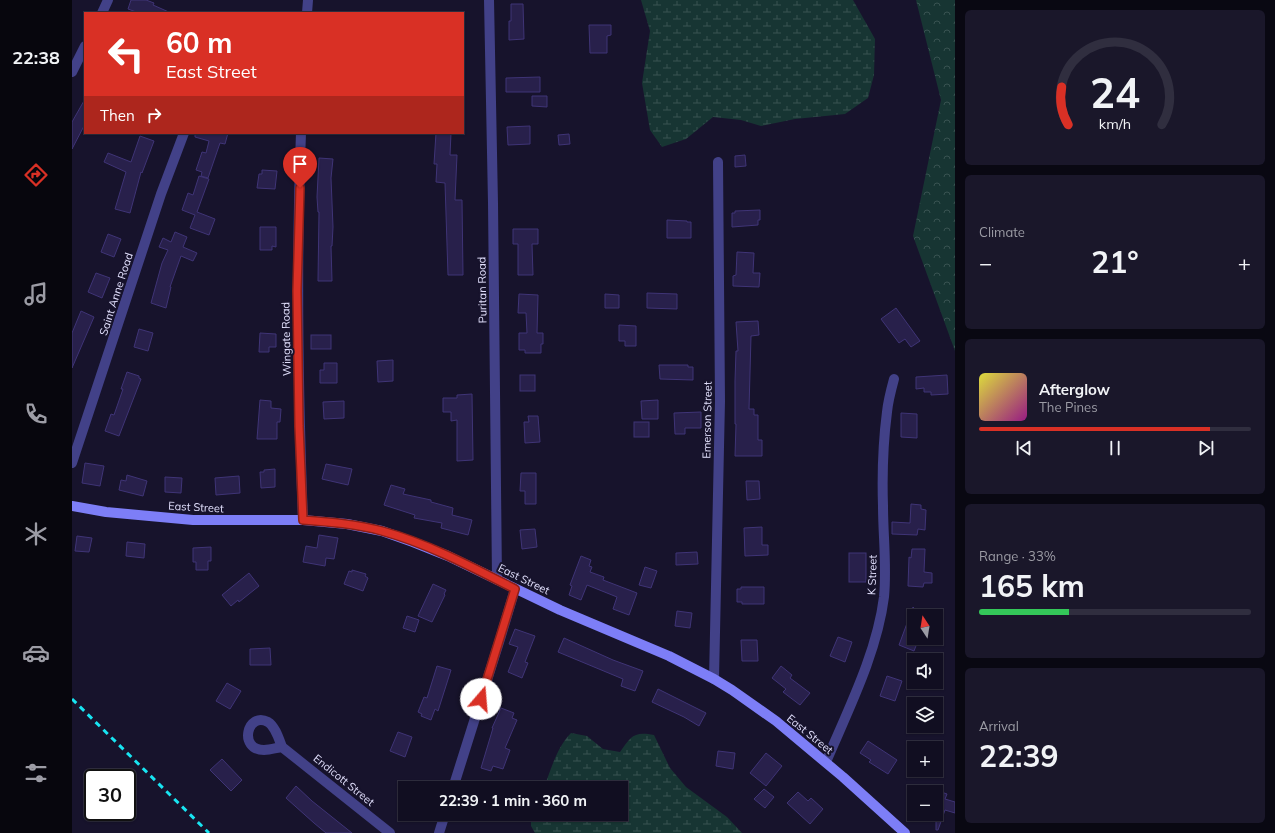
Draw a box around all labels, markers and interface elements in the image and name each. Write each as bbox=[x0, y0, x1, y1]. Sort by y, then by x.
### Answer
text: 60 m bbox=[166, 25, 232, 60]
icon: left bbox=[100, 28, 152, 80]
text: 22:38 bbox=[12, 46, 60, 69]
text: East Street bbox=[166, 60, 257, 83]
text: 24 bbox=[1090, 66, 1140, 118]
icon: right bbox=[143, 104, 165, 126]
text: Then bbox=[100, 106, 135, 125]
text: km/h bbox=[1099, 115, 1131, 133]
pin bbox=[283, 147, 317, 188]
icon: arrive bbox=[289, 153, 311, 175]
icon: directions bbox=[22, 161, 50, 189]
text: Climate bbox=[979, 224, 1025, 240]
text: 21° bbox=[1091, 243, 1139, 281]
text: − bbox=[979, 249, 992, 277]
text: + bbox=[1238, 249, 1251, 277]
street label: Saint Anne Road bbox=[96, 251, 136, 337]
street label: Puritan Road bbox=[474, 256, 490, 324]
icon: music bbox=[22, 280, 50, 308]
street label: Wingate Road bbox=[278, 302, 294, 376]
text: Afterglow bbox=[1039, 380, 1110, 399]
street label: Emerson Street bbox=[699, 381, 715, 459]
text: The Pines bbox=[1039, 399, 1098, 415]
icon: phone bbox=[22, 400, 50, 428]
icon: previous bbox=[1013, 437, 1035, 459]
icon: pause bbox=[1104, 437, 1126, 459]
icon: next bbox=[1195, 437, 1217, 459]
street label: East Street bbox=[168, 499, 224, 515]
icon: climate bbox=[22, 520, 50, 548]
text: Range · 33% bbox=[979, 548, 1056, 564]
street label: K Street bbox=[864, 554, 880, 595]
street label: East Street bbox=[496, 561, 552, 598]
text: 165 km bbox=[979, 567, 1085, 605]
north arrow bbox=[907, 609, 943, 645]
map controls bbox=[907, 609, 943, 821]
icon: car bbox=[22, 639, 50, 667]
button: sound bbox=[907, 653, 943, 689]
position arrow bbox=[460, 678, 502, 720]
button: layers bbox=[907, 697, 943, 733]
street label: East Street bbox=[784, 711, 836, 757]
text: Arrival bbox=[979, 718, 1019, 734]
text: 22:39 bbox=[979, 737, 1058, 775]
button: + bbox=[907, 741, 943, 777]
street label: Endicott Street bbox=[311, 751, 377, 809]
icon: filters bbox=[22, 759, 50, 787]
speed limit sign: 30 bbox=[84, 769, 136, 821]
button: − bbox=[907, 785, 943, 821]
text: 22:39 · 1 min · 360 m bbox=[439, 791, 587, 810]

